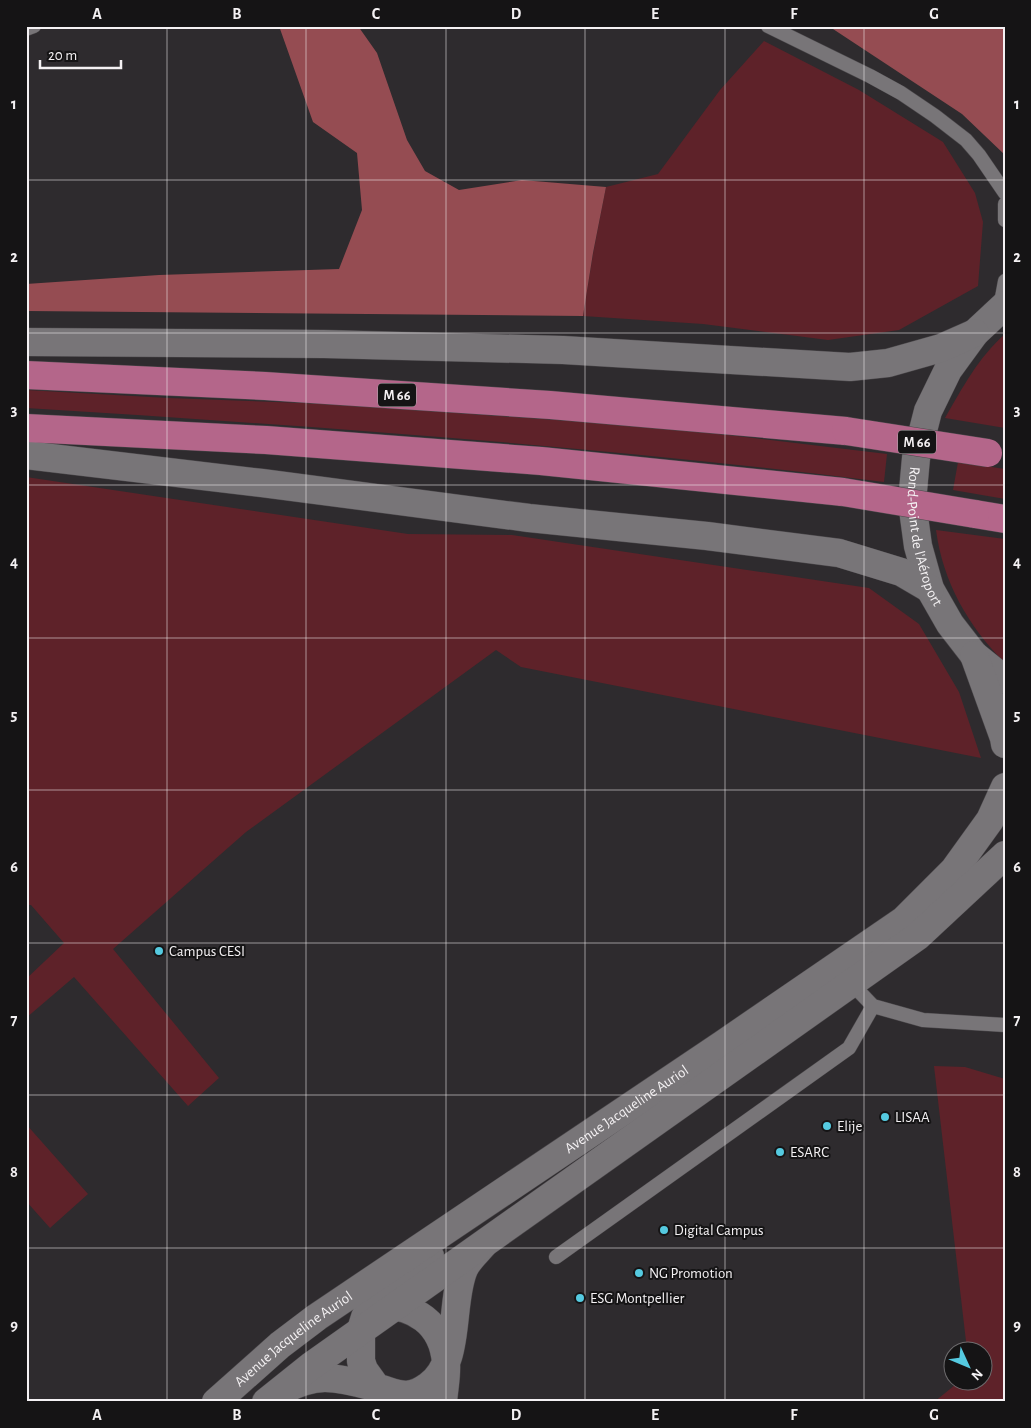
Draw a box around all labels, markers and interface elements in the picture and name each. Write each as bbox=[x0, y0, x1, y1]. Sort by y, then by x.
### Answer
text: A bbox=[92, 6, 102, 22]
text: B bbox=[232, 6, 242, 22]
text: C bbox=[372, 6, 381, 22]
text: D bbox=[511, 6, 522, 22]
text: E bbox=[651, 6, 659, 22]
text: F bbox=[790, 6, 798, 22]
text: G bbox=[929, 6, 939, 22]
scale bar bbox=[40, 38, 121, 70]
text: 20 m bbox=[48, 48, 77, 63]
text: 1 bbox=[11, 96, 17, 112]
text: 1 bbox=[1014, 96, 1020, 112]
text: 2 bbox=[10, 249, 18, 265]
text: 2 bbox=[1013, 249, 1021, 265]
road number: M 66 bbox=[378, 384, 416, 406]
text: 3 bbox=[11, 402, 18, 418]
text: 3 bbox=[1014, 402, 1021, 418]
road number: M 66 bbox=[898, 431, 936, 454]
street label: Rond-Point de l'Aéroport bbox=[904, 466, 945, 609]
text: 4 bbox=[10, 554, 18, 570]
text: 4 bbox=[1013, 554, 1021, 570]
text: 5 bbox=[11, 707, 18, 723]
text: 5 bbox=[1014, 707, 1021, 723]
text: 6 bbox=[10, 859, 18, 875]
text: 6 bbox=[1013, 859, 1021, 875]
place label: Campus CESI bbox=[169, 944, 245, 959]
marker: Campus CESI bbox=[153, 945, 165, 957]
text: 7 bbox=[11, 1012, 18, 1028]
text: 7 bbox=[1014, 1012, 1021, 1028]
street label: Avenue Jacqueline Auriol bbox=[562, 1063, 691, 1156]
place label: LISAA bbox=[895, 1110, 930, 1125]
marker: LISAA bbox=[879, 1111, 891, 1123]
place label: Elije bbox=[837, 1119, 863, 1134]
marker: Elije bbox=[821, 1120, 833, 1132]
place label: ESARC bbox=[790, 1145, 829, 1160]
marker: ESARC bbox=[774, 1146, 786, 1158]
text: 8 bbox=[10, 1164, 18, 1180]
text: 8 bbox=[1013, 1164, 1021, 1180]
place label: Digital Campus bbox=[674, 1223, 764, 1238]
marker: Digital Campus bbox=[658, 1224, 670, 1236]
place label: NG Promotion bbox=[649, 1266, 733, 1281]
marker: NG Promotion bbox=[633, 1267, 645, 1279]
street label: Avenue Jacqueline Auriol bbox=[232, 1289, 355, 1390]
place label: ESG Montpellier bbox=[590, 1291, 685, 1306]
marker: ESG Montpellier bbox=[574, 1292, 586, 1304]
text: 9 bbox=[10, 1317, 18, 1333]
text: 9 bbox=[1013, 1317, 1021, 1333]
north arrow bbox=[944, 1340, 994, 1390]
text: N bbox=[968, 1366, 985, 1383]
text: A bbox=[92, 1407, 102, 1423]
text: B bbox=[232, 1407, 242, 1423]
text: C bbox=[372, 1407, 381, 1423]
text: D bbox=[511, 1407, 522, 1423]
text: E bbox=[651, 1407, 659, 1423]
text: F bbox=[790, 1407, 798, 1423]
text: G bbox=[929, 1407, 939, 1423]

